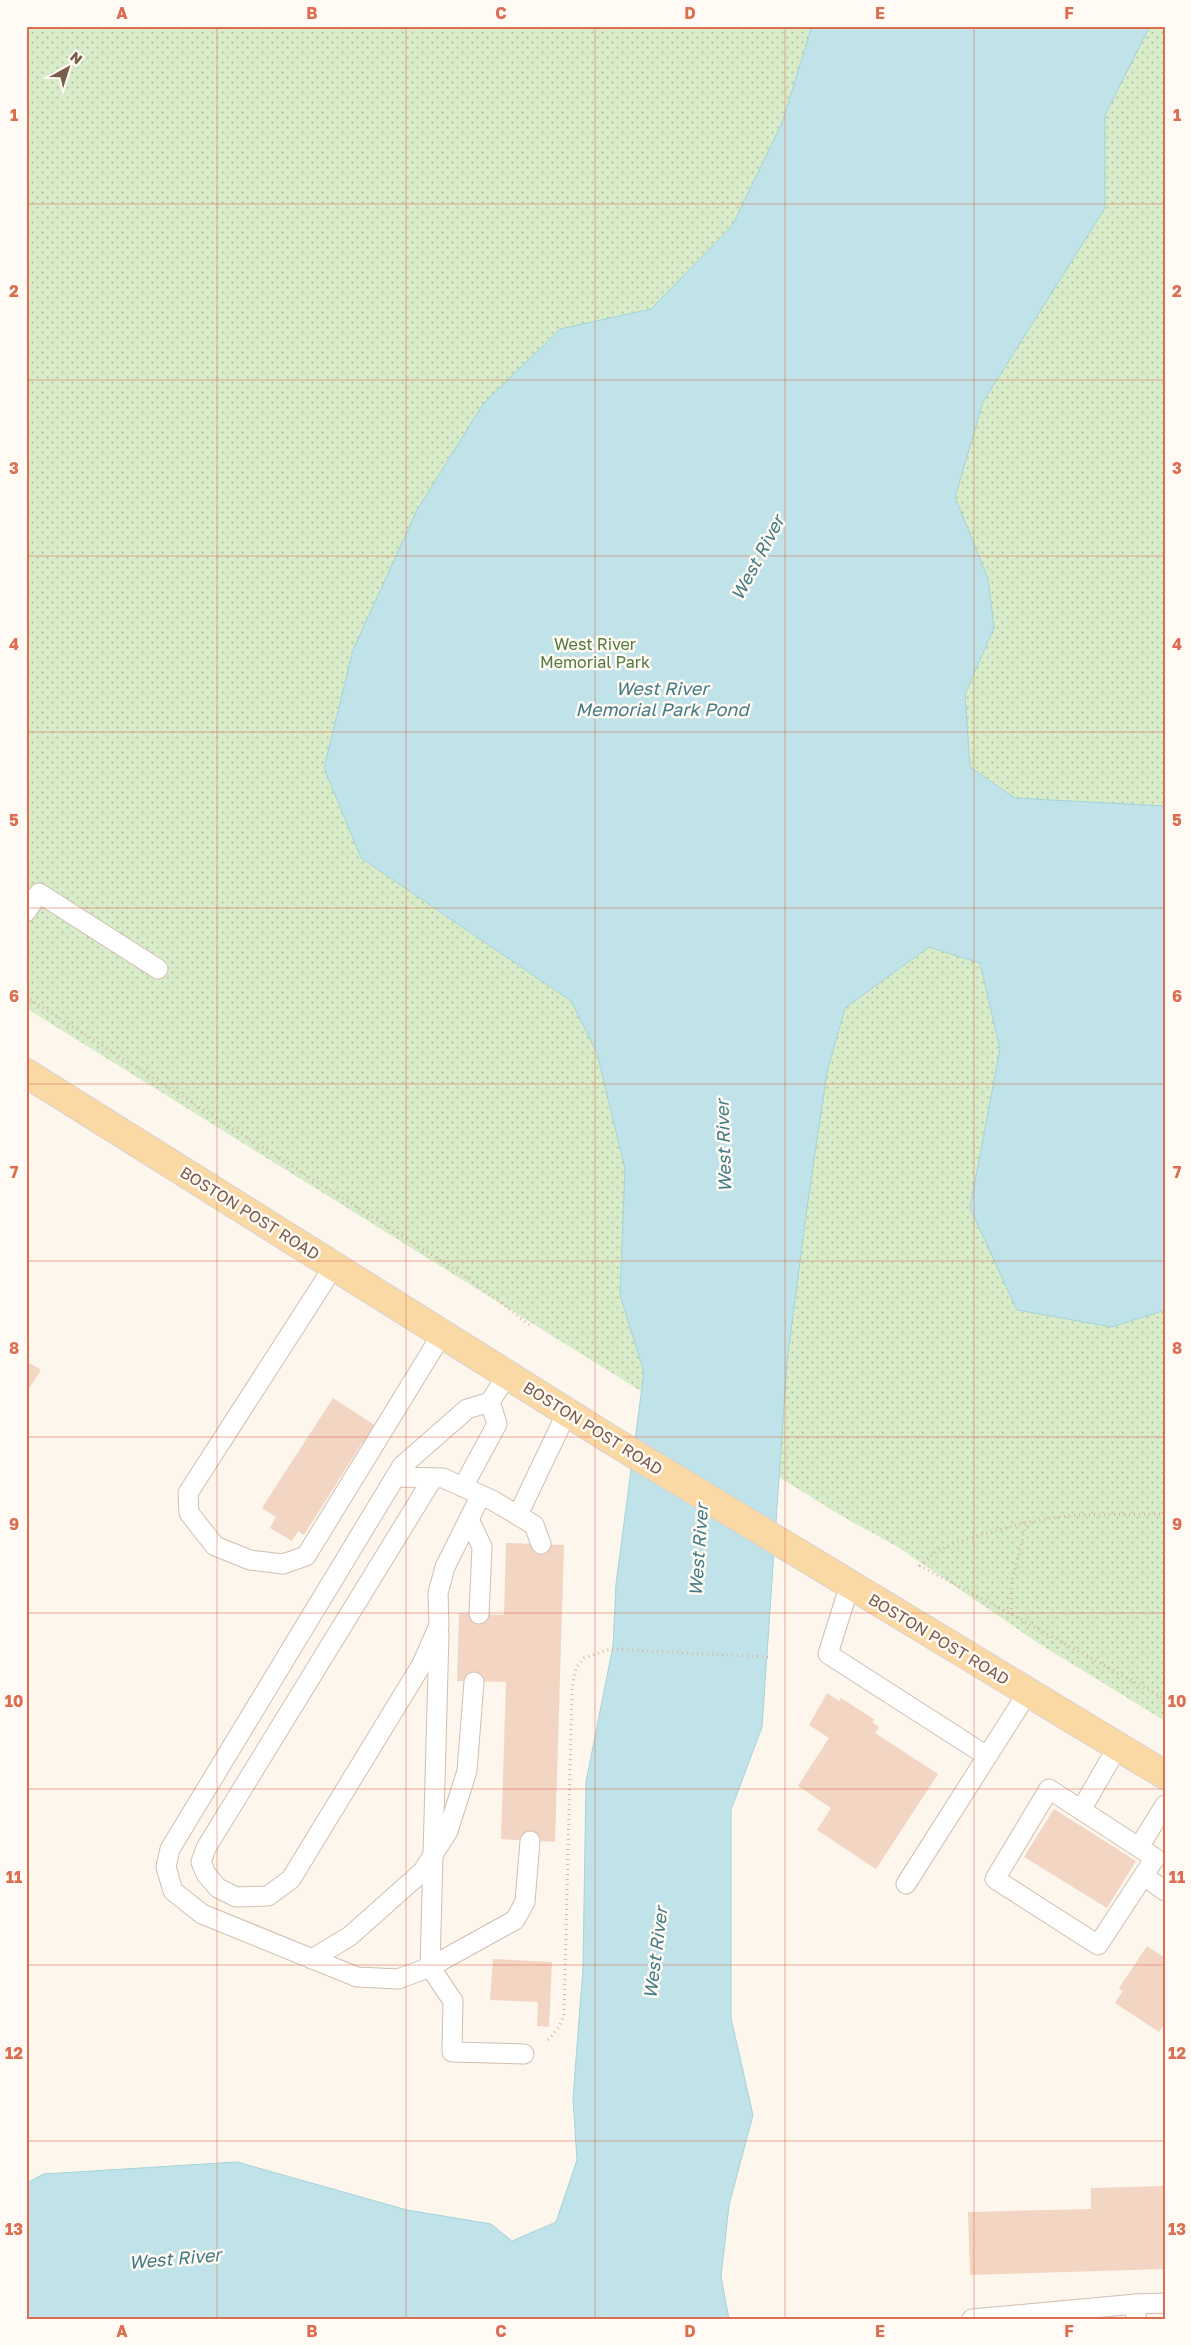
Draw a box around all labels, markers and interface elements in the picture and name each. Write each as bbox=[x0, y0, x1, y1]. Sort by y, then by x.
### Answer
text: A bbox=[116, 3, 128, 23]
text: B bbox=[306, 3, 318, 23]
text: C bbox=[495, 3, 507, 23]
text: D bbox=[684, 3, 696, 23]
text: E bbox=[875, 3, 885, 23]
text: F bbox=[1064, 3, 1074, 23]
north arrow bbox=[42, 42, 92, 92]
text: N bbox=[67, 48, 86, 67]
text: 1 bbox=[10, 105, 18, 125]
text: 1 bbox=[1173, 105, 1181, 125]
text: 2 bbox=[9, 281, 19, 301]
text: 2 bbox=[1172, 281, 1182, 301]
text: 3 bbox=[9, 458, 19, 478]
text: 3 bbox=[1172, 458, 1182, 478]
water label: West River bbox=[726, 509, 790, 604]
text: 4 bbox=[9, 634, 19, 654]
park label: West River Memorial Park bbox=[540, 634, 650, 672]
text: 4 bbox=[1172, 634, 1182, 654]
water label: West River Memorial Park Pond bbox=[576, 677, 750, 720]
text: 5 bbox=[9, 810, 19, 830]
text: 5 bbox=[1172, 810, 1182, 830]
text: 6 bbox=[9, 986, 19, 1006]
text: 6 bbox=[1172, 986, 1182, 1006]
water label: West River bbox=[710, 1096, 736, 1193]
text: 7 bbox=[10, 1162, 19, 1182]
street label: BOSTON POST ROAD bbox=[177, 1162, 323, 1264]
text: 7 bbox=[1173, 1162, 1182, 1182]
text: 8 bbox=[9, 1338, 19, 1358]
text: 8 bbox=[1172, 1338, 1182, 1358]
street label: BOSTON POST ROAD bbox=[520, 1377, 666, 1479]
water label: West River bbox=[684, 1500, 712, 1597]
text: 9 bbox=[9, 1514, 19, 1534]
text: 9 bbox=[1172, 1514, 1182, 1534]
street label: BOSTON POST ROAD bbox=[865, 1589, 1013, 1689]
text: 10 bbox=[5, 1691, 23, 1711]
text: 10 bbox=[1168, 1691, 1186, 1711]
text: 11 bbox=[6, 1867, 22, 1887]
text: 11 bbox=[1169, 1867, 1185, 1887]
water label: West River bbox=[638, 1903, 672, 2000]
text: 12 bbox=[5, 2043, 23, 2063]
text: 12 bbox=[1168, 2043, 1186, 2063]
text: 13 bbox=[5, 2219, 23, 2239]
text: 13 bbox=[1168, 2219, 1186, 2239]
water label: West River bbox=[128, 2243, 225, 2273]
text: A bbox=[116, 2321, 128, 2341]
text: B bbox=[306, 2321, 318, 2341]
text: C bbox=[495, 2321, 507, 2341]
text: D bbox=[684, 2321, 696, 2341]
text: E bbox=[875, 2321, 885, 2341]
text: F bbox=[1064, 2321, 1074, 2341]

